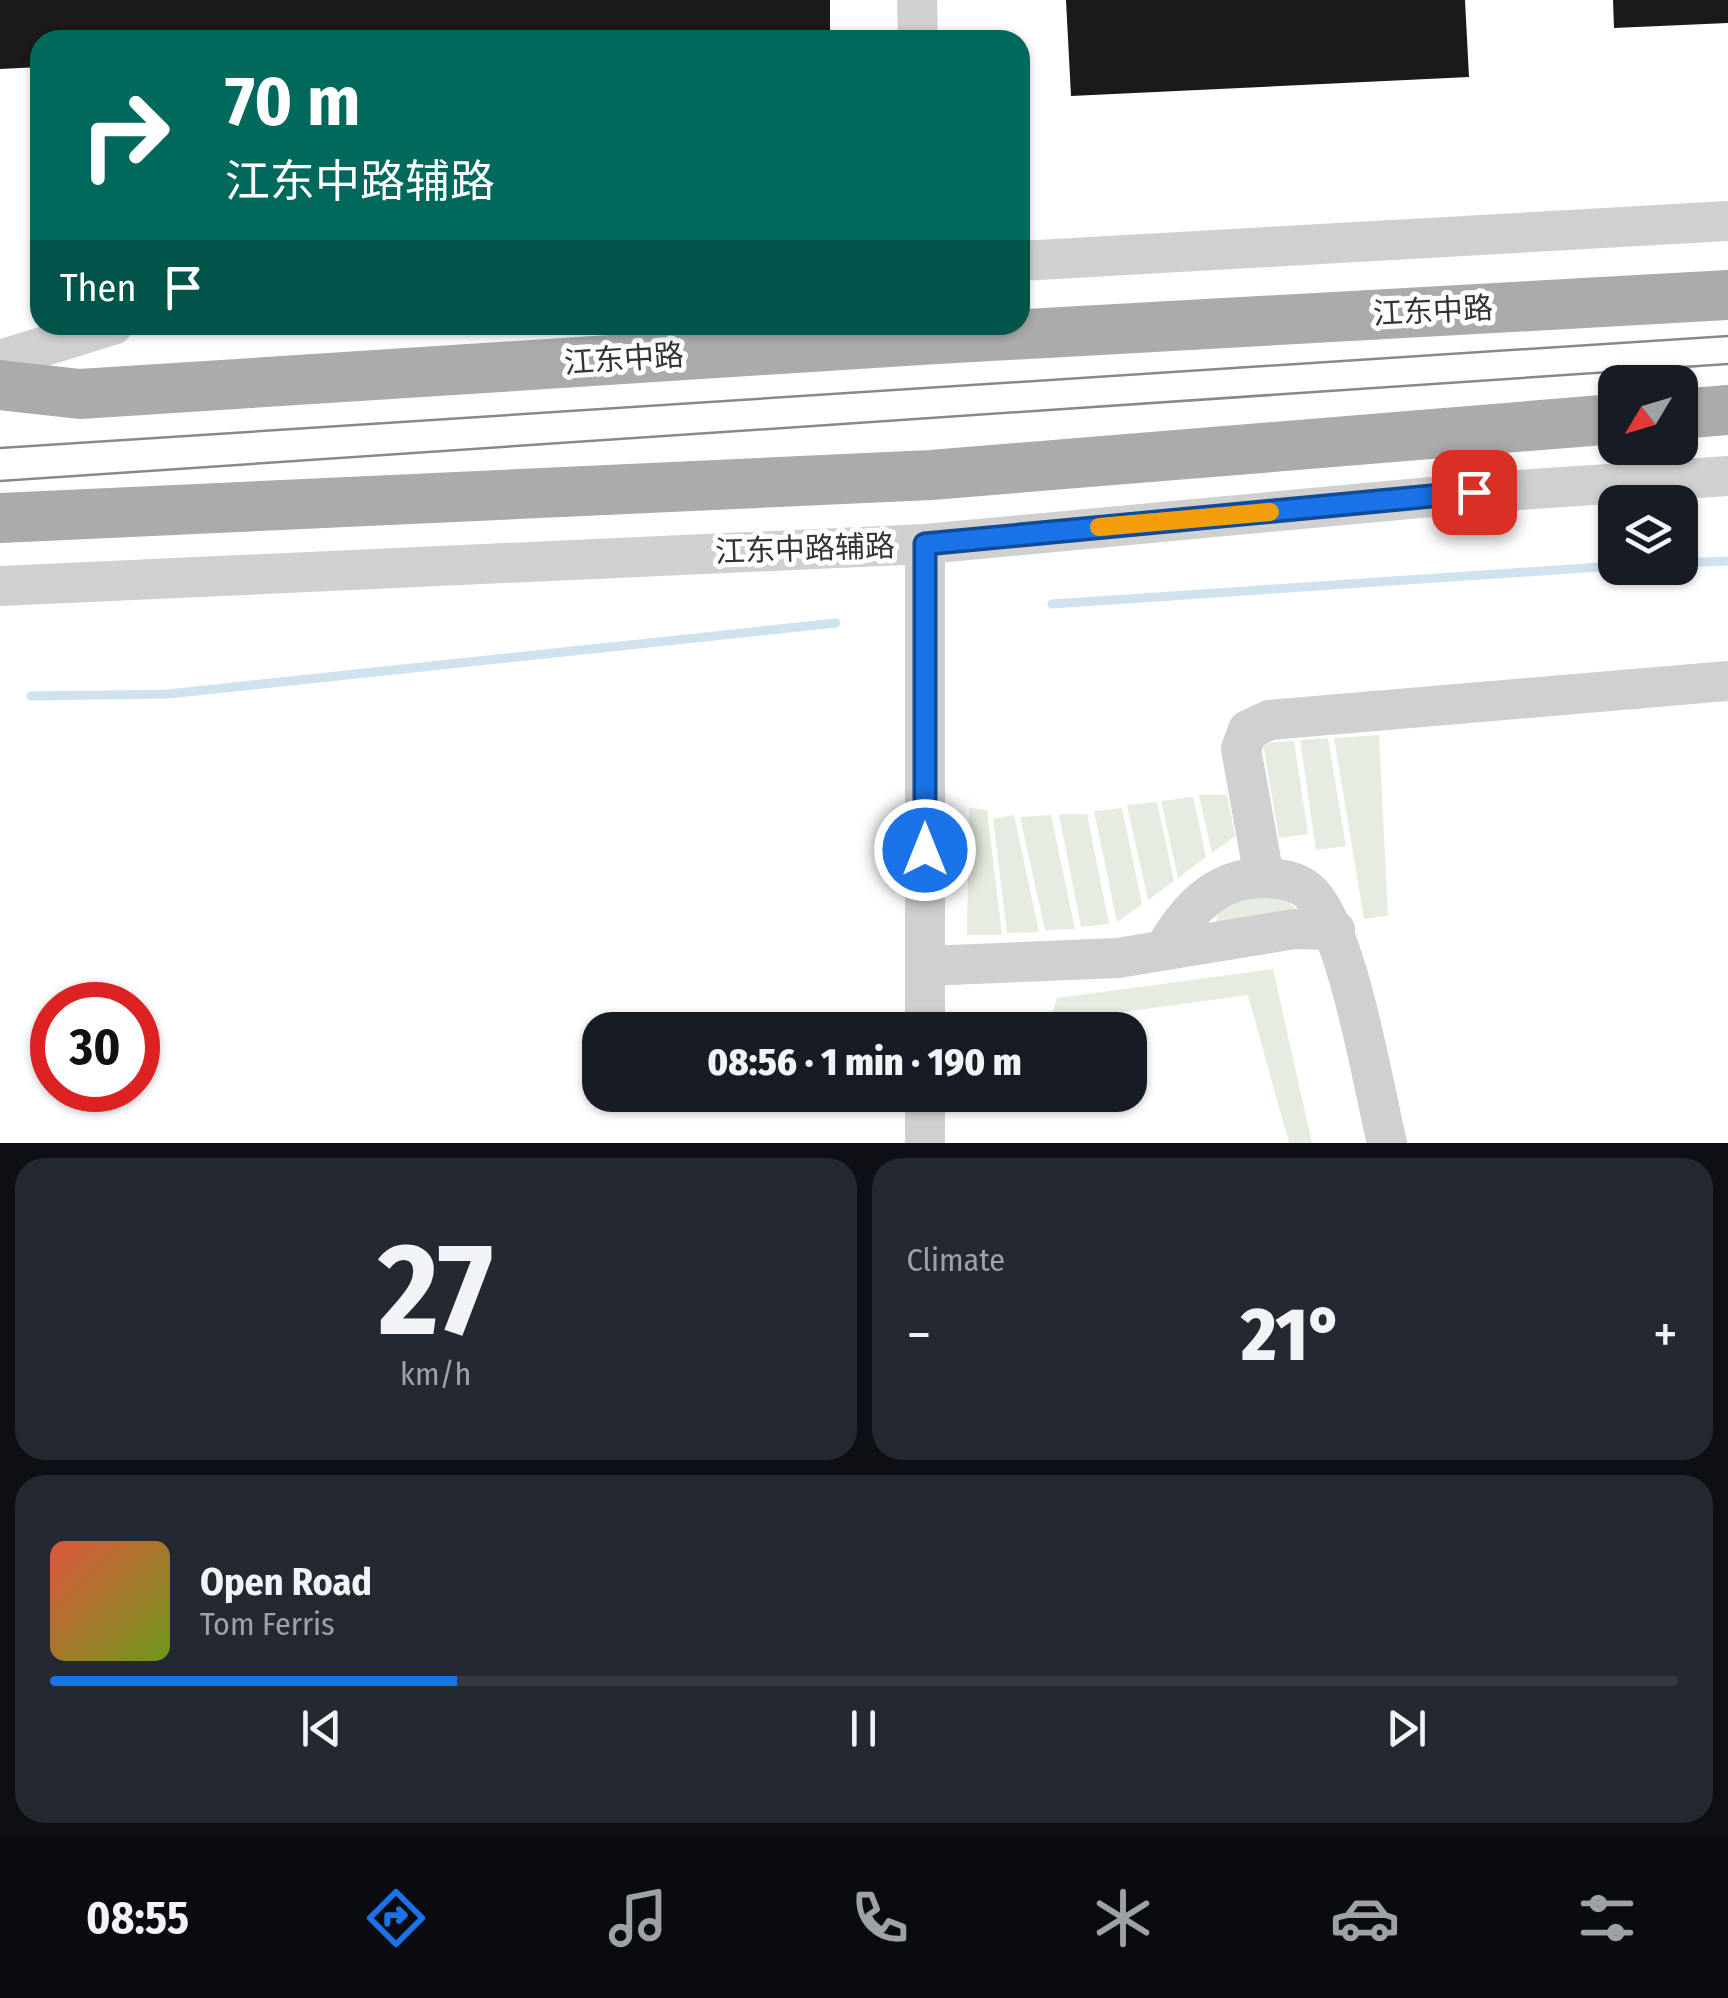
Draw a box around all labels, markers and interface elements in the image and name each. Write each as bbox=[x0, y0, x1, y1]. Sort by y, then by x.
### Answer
text: 70 m bbox=[225, 60, 360, 144]
icon: right bbox=[60, 70, 190, 200]
text: 江东中路辅路 bbox=[225, 155, 495, 209]
icon: arrive bbox=[156, 260, 211, 315]
text: Then bbox=[60, 265, 136, 311]
street label: 江东中路 bbox=[1372, 290, 1494, 332]
street label: 江东中路 bbox=[563, 337, 685, 381]
north arrow bbox=[1598, 365, 1698, 465]
map controls bbox=[1598, 365, 1698, 585]
pin bbox=[1432, 450, 1517, 535]
icon: arrive bbox=[1447, 465, 1502, 520]
button: layers bbox=[1598, 485, 1698, 585]
street label: 江东中路辅路 bbox=[714, 528, 896, 570]
position arrow bbox=[873, 798, 977, 902]
speed limit sign: 30 bbox=[30, 982, 160, 1112]
text: 08:56 · 1 min · 190 m bbox=[707, 1039, 1022, 1085]
text: 27 bbox=[378, 1212, 493, 1368]
text: Climate bbox=[907, 1241, 1005, 1279]
text: 21° bbox=[1241, 1290, 1343, 1380]
text: − bbox=[907, 1302, 931, 1368]
text: + bbox=[1653, 1302, 1678, 1368]
text: km/h bbox=[400, 1355, 471, 1393]
text: Open Road bbox=[200, 1559, 372, 1605]
text: Tom Ferris bbox=[200, 1605, 335, 1643]
icon: previous bbox=[294, 1701, 349, 1756]
icon: pause bbox=[836, 1701, 891, 1756]
icon: next bbox=[1379, 1701, 1434, 1756]
icon: directions bbox=[361, 1883, 431, 1953]
icon: music bbox=[603, 1883, 673, 1953]
icon: phone bbox=[845, 1883, 915, 1953]
icon: climate bbox=[1088, 1883, 1158, 1953]
icon: car bbox=[1330, 1883, 1400, 1953]
icon: filters bbox=[1572, 1883, 1642, 1953]
text: 08:55 bbox=[86, 1891, 189, 1945]

